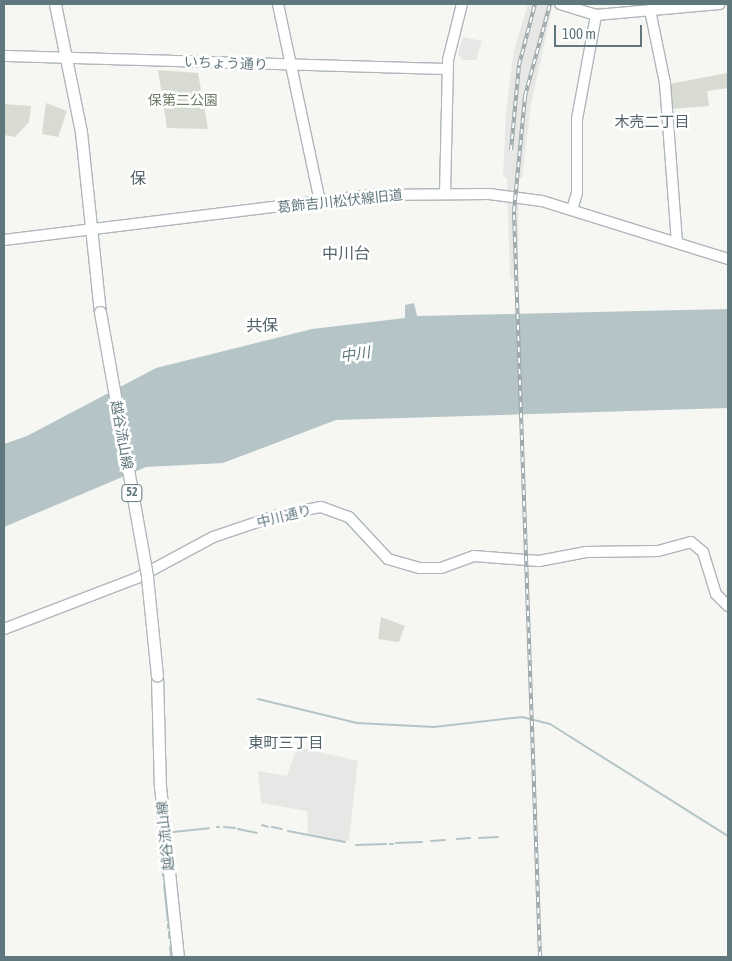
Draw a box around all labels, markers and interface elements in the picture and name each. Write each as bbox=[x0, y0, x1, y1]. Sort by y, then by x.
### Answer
scale bar bbox=[557, 15, 644, 47]
text: 100 m bbox=[562, 25, 596, 42]
street label: いちょう通り bbox=[184, 53, 268, 73]
park label: 保第二公園 bbox=[148, 92, 218, 108]
district label: 木売二丁目 bbox=[615, 113, 689, 131]
district label: 保 bbox=[130, 168, 146, 188]
street label: 葛飾吉川松伏線旧道 bbox=[276, 186, 404, 216]
district label: 中川台 bbox=[322, 243, 370, 263]
district label: 共保 bbox=[246, 315, 278, 335]
water label: 中川 bbox=[339, 343, 371, 365]
street label: 越谷流山線 bbox=[108, 399, 136, 471]
road number: 52 bbox=[121, 483, 143, 502]
street label: 中川通り bbox=[255, 501, 313, 531]
district label: 東町三丁目 bbox=[249, 734, 323, 752]
street label: 越谷流山線 bbox=[153, 800, 177, 872]

